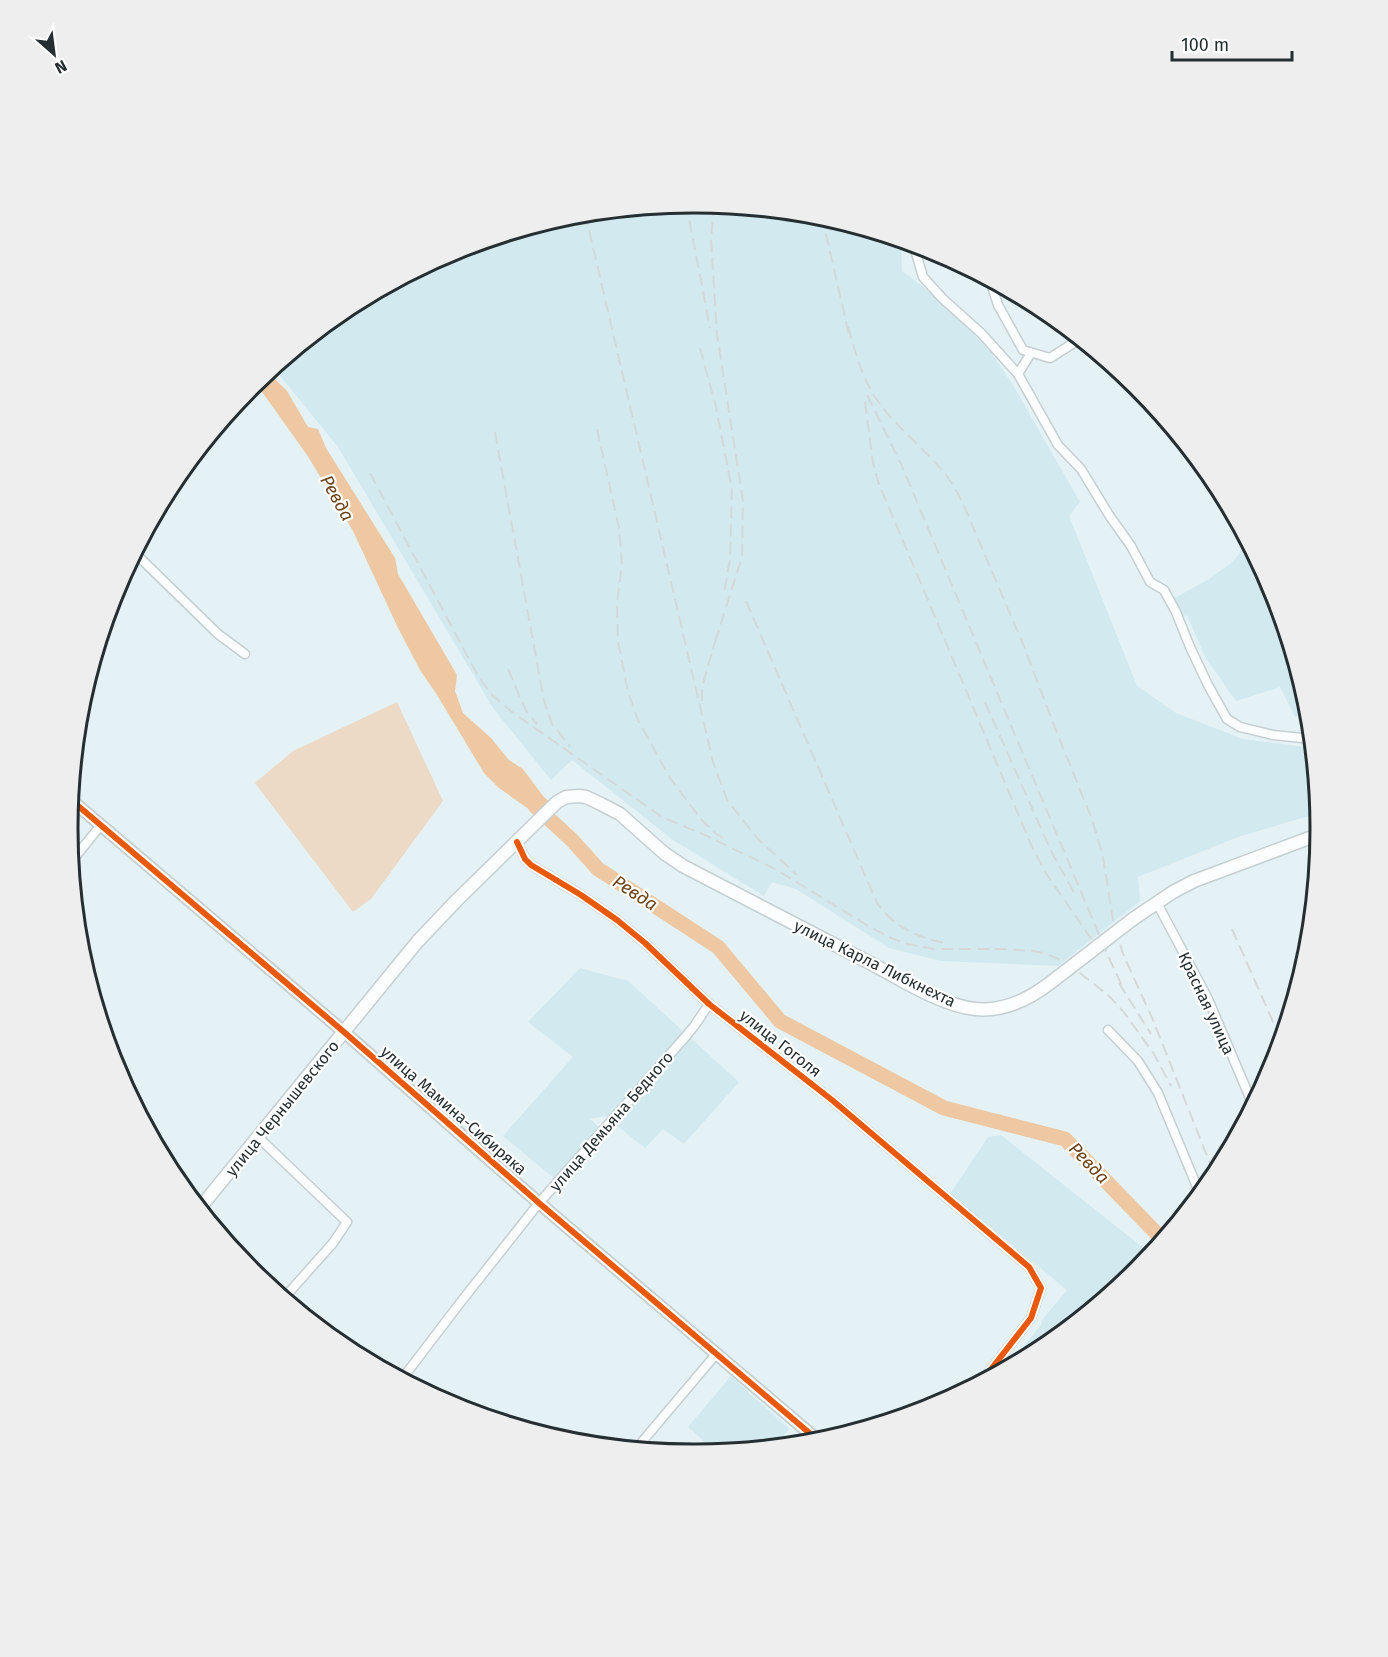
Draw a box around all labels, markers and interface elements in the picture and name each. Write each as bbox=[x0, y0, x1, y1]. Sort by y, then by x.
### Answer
north arrow bbox=[24, 24, 84, 84]
scale bar bbox=[1172, 24, 1292, 62]
text: 100 m bbox=[1181, 34, 1229, 56]
text: N bbox=[52, 56, 70, 78]
water label: Ревда bbox=[315, 471, 359, 525]
water label: Ревда bbox=[608, 870, 662, 916]
street label: улица Карла Либкнехта bbox=[791, 916, 959, 1011]
street label: Красная улица bbox=[1174, 949, 1239, 1058]
street label: улица Гоголя bbox=[736, 1006, 825, 1081]
street label: улица Чернышевского bbox=[222, 1036, 343, 1180]
street label: улица Мамина-Сибиряка bbox=[377, 1042, 530, 1179]
street label: улица Демьяна Бедного bbox=[546, 1048, 677, 1195]
water label: Ревда bbox=[1064, 1138, 1114, 1188]

